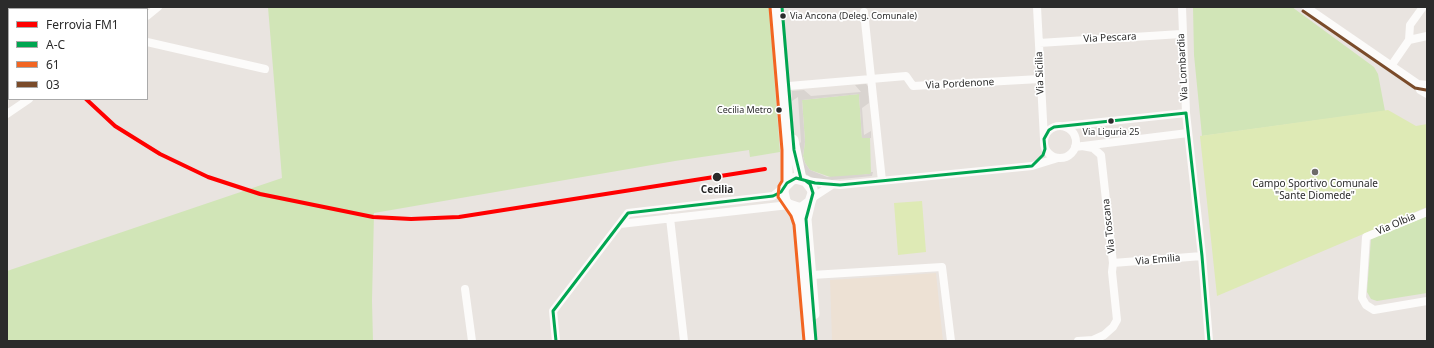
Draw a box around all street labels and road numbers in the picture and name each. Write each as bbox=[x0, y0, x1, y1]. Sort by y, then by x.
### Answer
street label: Via Pescara bbox=[1083, 31, 1137, 45]
street label: Via Lombardia bbox=[1175, 33, 1191, 101]
street label: Via Sicilia bbox=[1033, 51, 1047, 95]
street label: Via Pordenone bbox=[925, 76, 995, 92]
street label: Via Toscana bbox=[1100, 198, 1118, 254]
street label: Via Olbia bbox=[1375, 210, 1417, 238]
street label: Via Emilia bbox=[1135, 252, 1181, 268]

